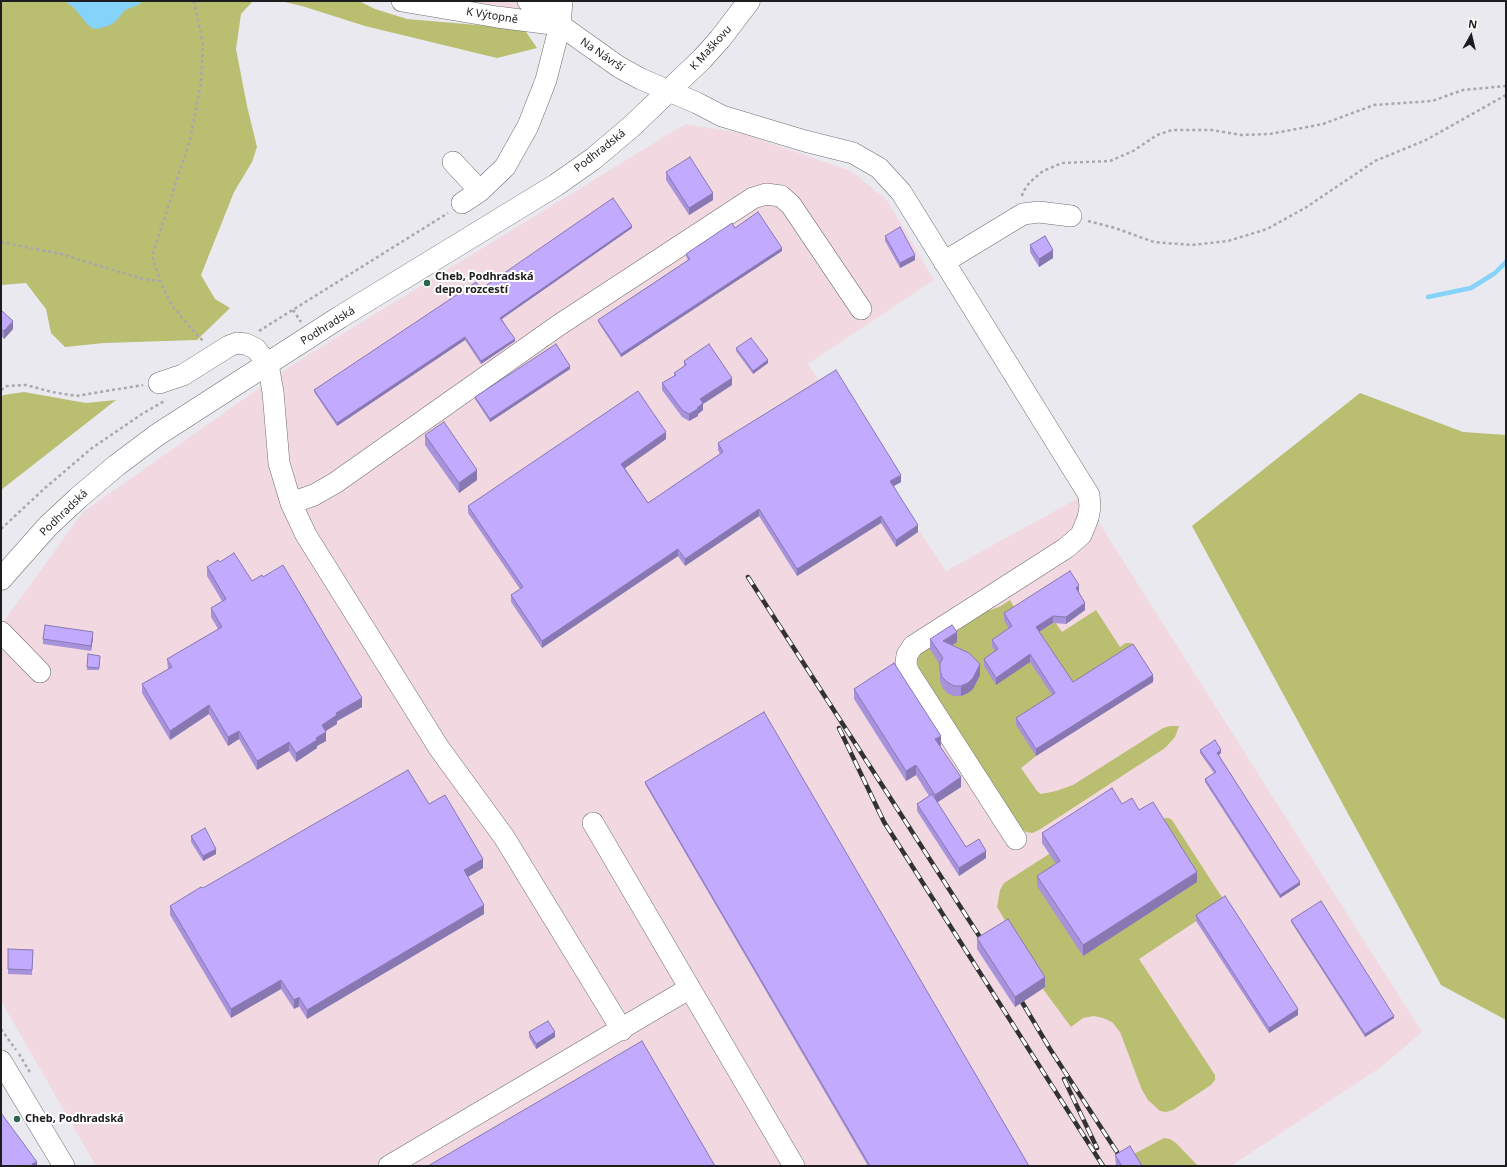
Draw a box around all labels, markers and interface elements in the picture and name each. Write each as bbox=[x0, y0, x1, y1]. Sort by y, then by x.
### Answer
street label: K Výtopně bbox=[465, 5, 519, 27]
north arrow bbox=[1451, 16, 1491, 56]
text: N bbox=[1467, 16, 1478, 32]
street label: K Maškovu bbox=[687, 23, 735, 73]
street label: Na Návrší bbox=[578, 36, 626, 74]
street label: Podhradská bbox=[572, 127, 628, 175]
place label: Cheb, Podhradská depo rozcestí bbox=[435, 270, 534, 296]
marker: Cheb, Podhradská depo rozcestí bbox=[422, 278, 432, 288]
street label: Podhradská bbox=[298, 304, 358, 348]
street label: Podhradská bbox=[37, 487, 91, 539]
place label: Cheb, Podhradská bbox=[25, 1112, 124, 1126]
marker: Cheb, Podhradská bbox=[12, 1114, 22, 1124]

